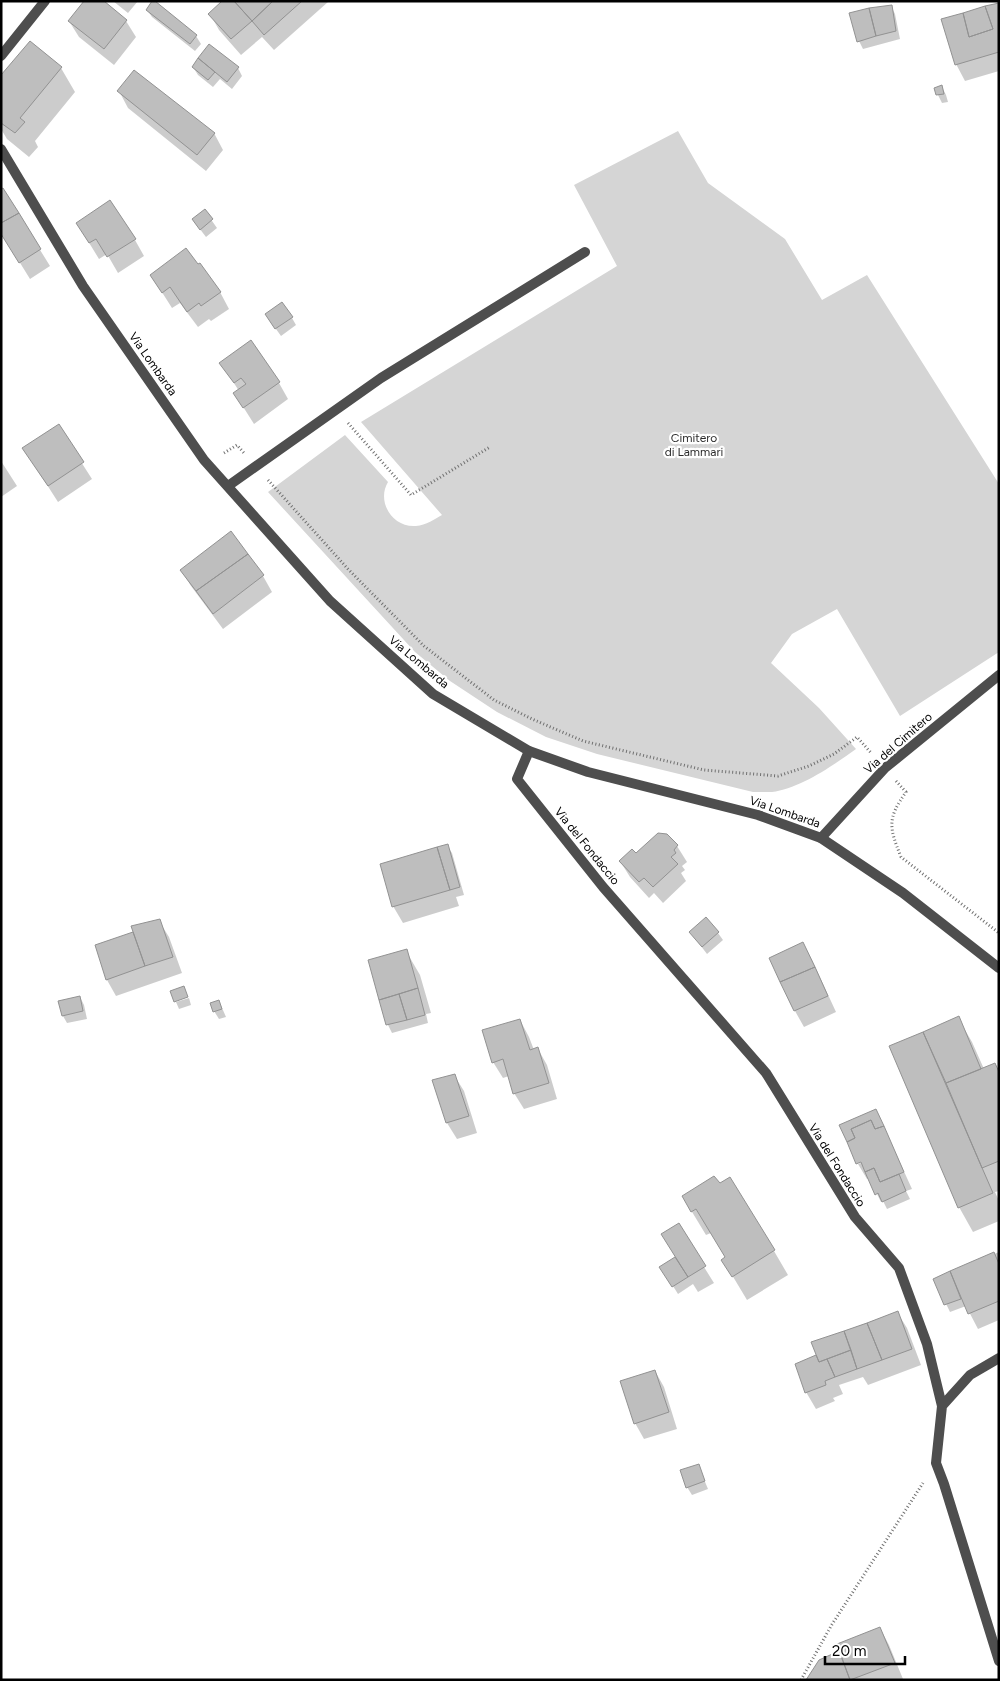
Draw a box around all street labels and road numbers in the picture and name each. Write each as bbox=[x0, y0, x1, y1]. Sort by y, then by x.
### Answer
street label: Via Lombarda bbox=[126, 330, 180, 398]
street label: Via Lombarda bbox=[386, 633, 452, 691]
street label: Via del Cimitero bbox=[861, 710, 935, 776]
street label: Via Lombarda bbox=[748, 793, 822, 831]
street label: Via del Fondaccio bbox=[552, 805, 622, 887]
street label: Via del Fondaccio bbox=[806, 1121, 868, 1209]

